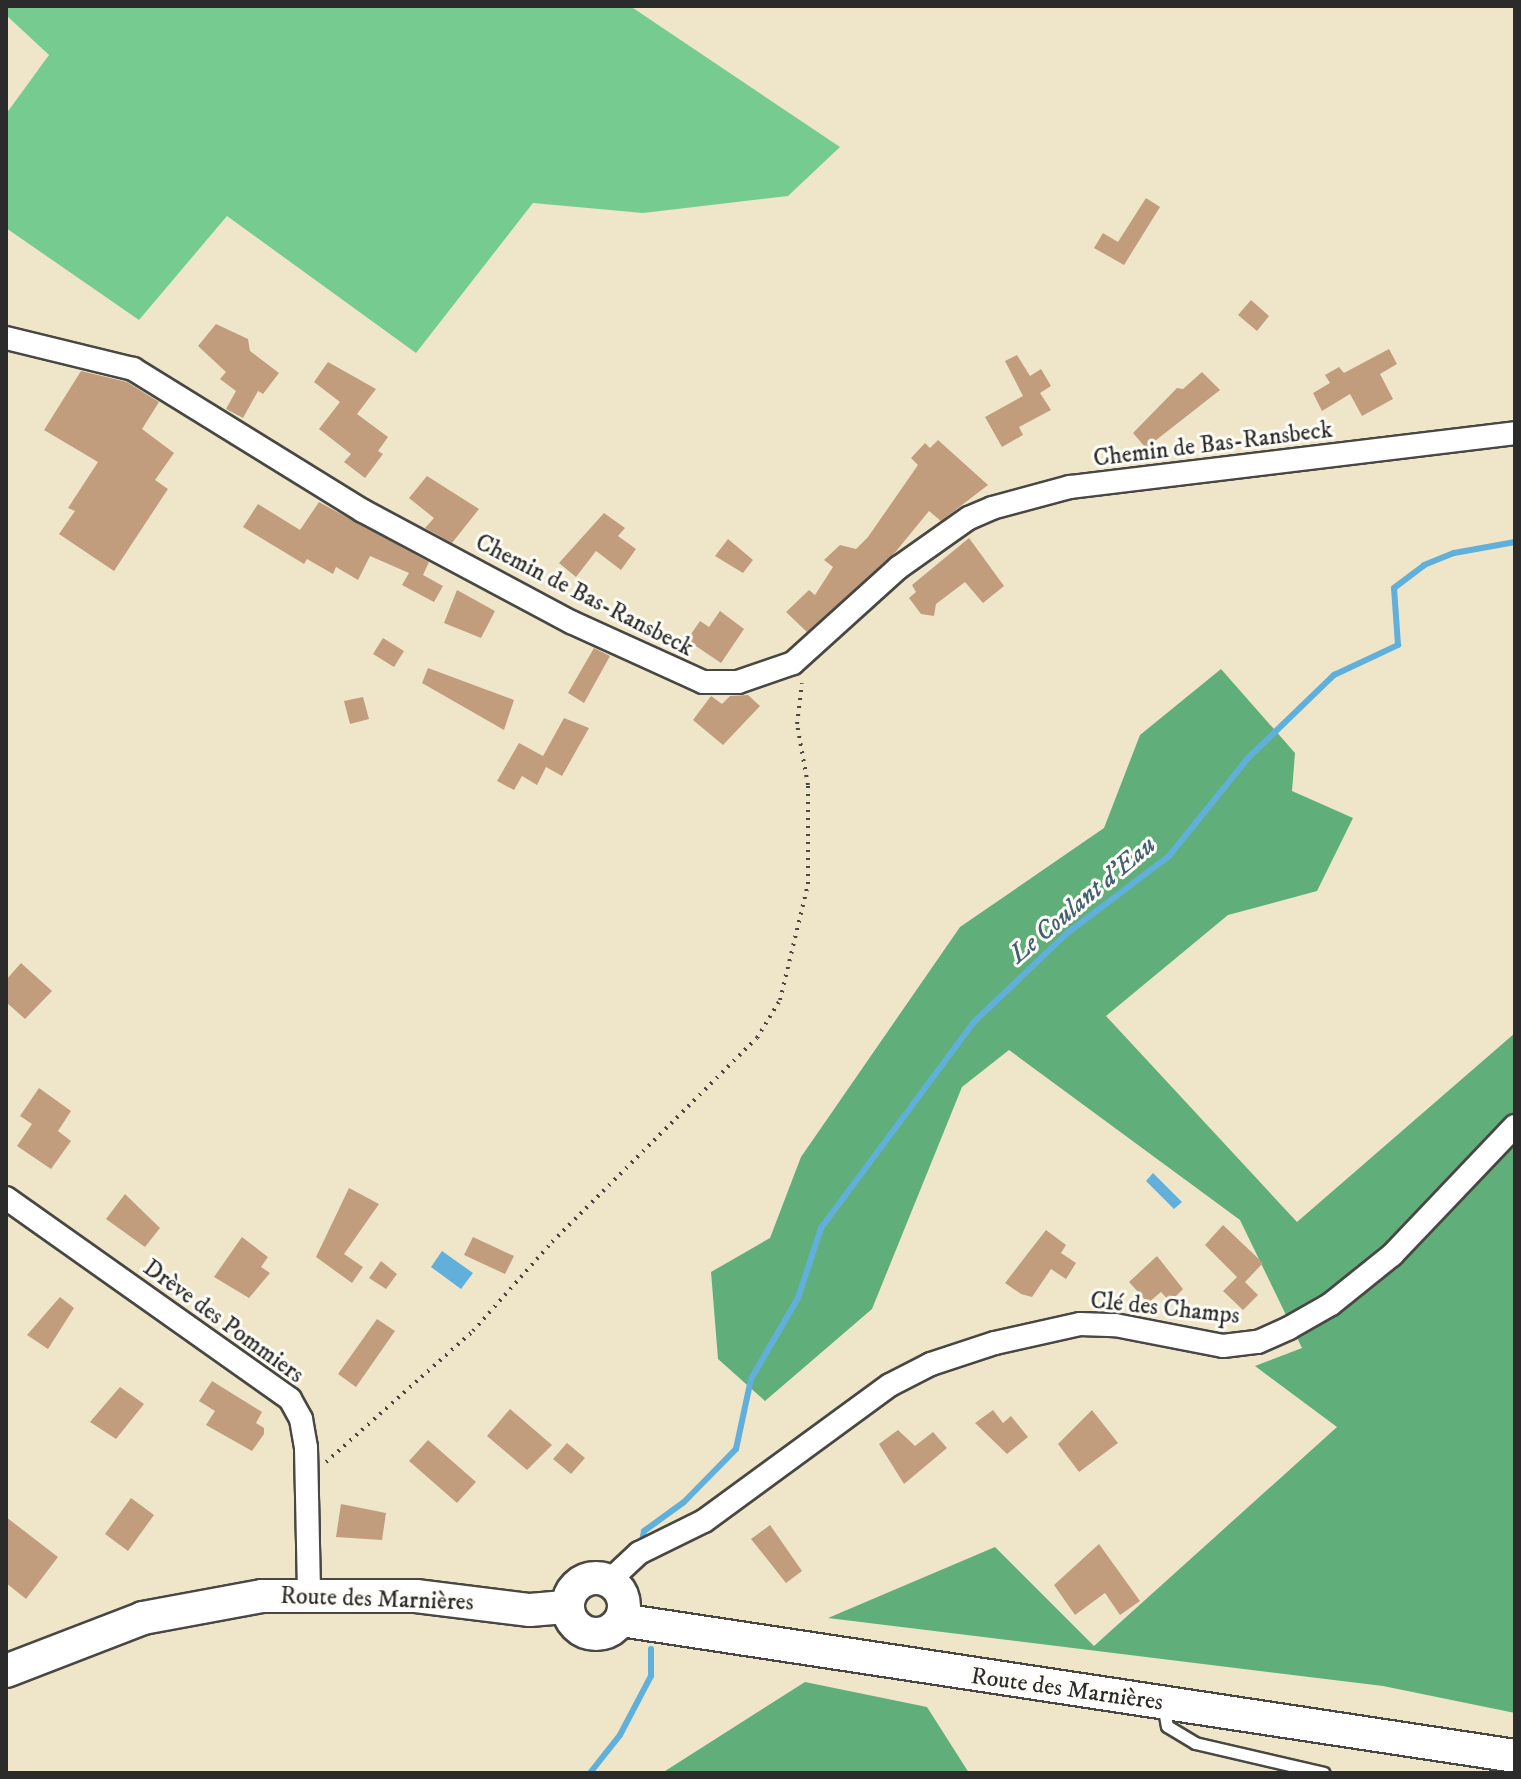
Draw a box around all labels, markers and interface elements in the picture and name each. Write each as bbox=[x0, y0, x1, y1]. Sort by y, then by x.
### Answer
street label: Chemin de Bas-Ransbeck bbox=[1092, 416, 1334, 474]
street label: Chemin de Bas-Ransbeck bbox=[470, 529, 698, 663]
water label: Le Coulant d'Eau bbox=[1003, 830, 1163, 970]
street label: Drève des Pommiers bbox=[137, 1254, 309, 1390]
street label: Clé des Champs bbox=[1089, 1287, 1241, 1331]
street label: Route des Marnières bbox=[280, 1582, 474, 1618]
street label: Route des Marnières bbox=[969, 1662, 1165, 1718]

